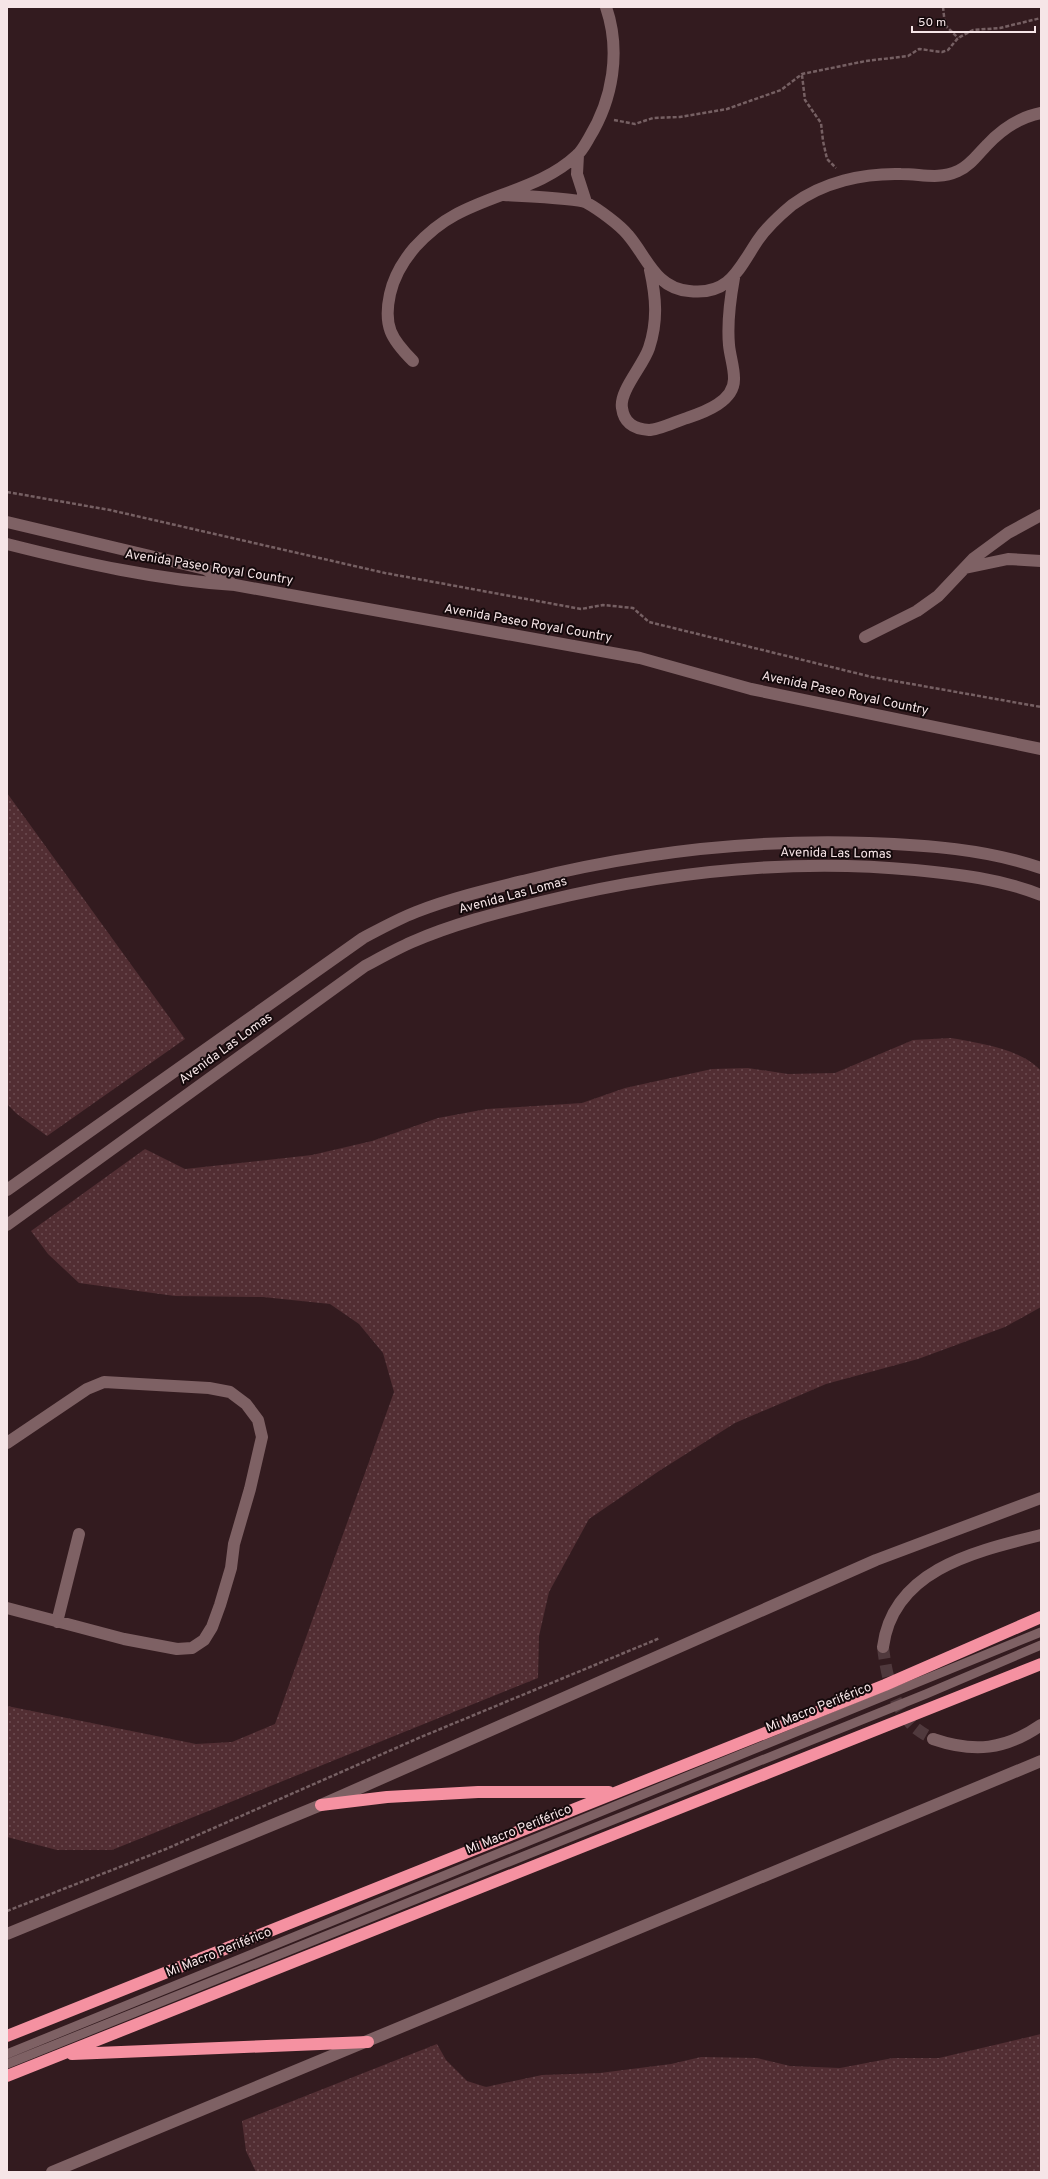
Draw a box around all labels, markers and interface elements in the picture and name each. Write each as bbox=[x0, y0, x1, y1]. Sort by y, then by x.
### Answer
scale bar bbox=[912, 8, 1035, 34]
text: 50 m bbox=[918, 15, 946, 31]
street label: Avenida Paseo Royal Country bbox=[124, 547, 294, 589]
street label: Avenida Paseo Royal Country bbox=[443, 601, 613, 647]
street label: Avenida Paseo Royal Country bbox=[760, 668, 930, 720]
street label: Avenida Las Lomas bbox=[780, 845, 892, 863]
street label: Avenida Las Lomas bbox=[457, 874, 569, 918]
street label: Avenida Las Lomas bbox=[176, 1010, 276, 1088]
street label: Mi Macro Periférico bbox=[764, 1680, 874, 1736]
street label: Mi Macro Periférico bbox=[464, 1802, 574, 1858]
street label: Mi Macro Periférico bbox=[164, 1925, 274, 1981]

